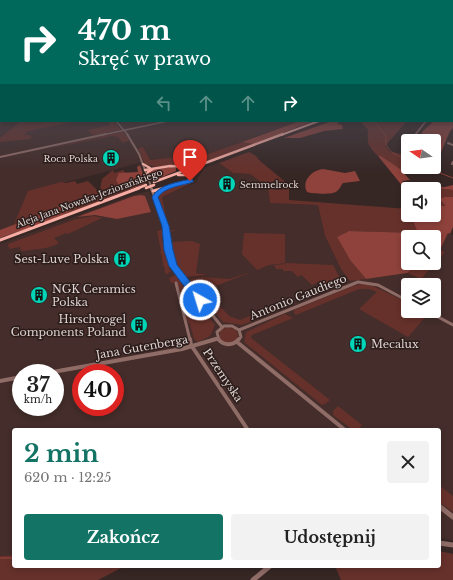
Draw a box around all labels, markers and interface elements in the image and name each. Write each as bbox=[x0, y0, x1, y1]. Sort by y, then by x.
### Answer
text: 470 m bbox=[78, 13, 171, 48]
icon: right bbox=[12, 16, 64, 68]
text: Skręć w prawo bbox=[78, 48, 211, 70]
icon: left bbox=[153, 92, 175, 114]
icon: ahead bbox=[195, 92, 217, 114]
icon: ahead bbox=[237, 92, 259, 114]
icon: right bbox=[279, 92, 301, 114]
north arrow bbox=[401, 134, 441, 174]
map controls bbox=[401, 134, 441, 318]
pin bbox=[173, 140, 207, 181]
icon: arrive bbox=[179, 146, 201, 168]
building icon: Roca Polska bbox=[101, 148, 121, 168]
place label: Roca Polska bbox=[43, 153, 98, 164]
street label: Aleja Jana Nowaka-Jeziorańskiego bbox=[13, 166, 164, 230]
building icon: Semmelrock bbox=[217, 174, 237, 194]
place label: Semmelrock bbox=[240, 179, 299, 190]
button: sound bbox=[401, 182, 441, 222]
button: search bbox=[401, 230, 441, 270]
building icon: Sest-Luve Polska bbox=[112, 249, 132, 269]
place label: Sest-Luve Polska bbox=[14, 252, 110, 266]
street label: Antonio Gaudiego bbox=[247, 271, 349, 323]
button: layers bbox=[401, 278, 441, 318]
position arrow bbox=[179, 279, 221, 321]
place label: NGK Ceramics Polska bbox=[52, 282, 136, 309]
building icon: NGK Ceramics Polska bbox=[29, 285, 49, 305]
place label: Hirschvogel Components Poland bbox=[11, 312, 127, 339]
building icon: Hirschvogel Components Poland bbox=[129, 315, 149, 335]
street label: Jana Gutenberga bbox=[93, 332, 190, 362]
building icon: Mecalux bbox=[348, 334, 368, 354]
place label: Mecalux bbox=[371, 337, 419, 351]
street label: Przemyska bbox=[200, 346, 247, 405]
speed limit sign: 40 bbox=[72, 364, 124, 416]
text: 37 bbox=[26, 373, 50, 397]
text: km/h bbox=[24, 393, 52, 406]
text: 2 min bbox=[24, 439, 99, 468]
button: close bbox=[387, 441, 429, 483]
text: 620 m · 12:25 bbox=[24, 469, 111, 486]
button: Zakończ bbox=[24, 514, 223, 560]
button: Udostępnij bbox=[231, 514, 429, 560]

